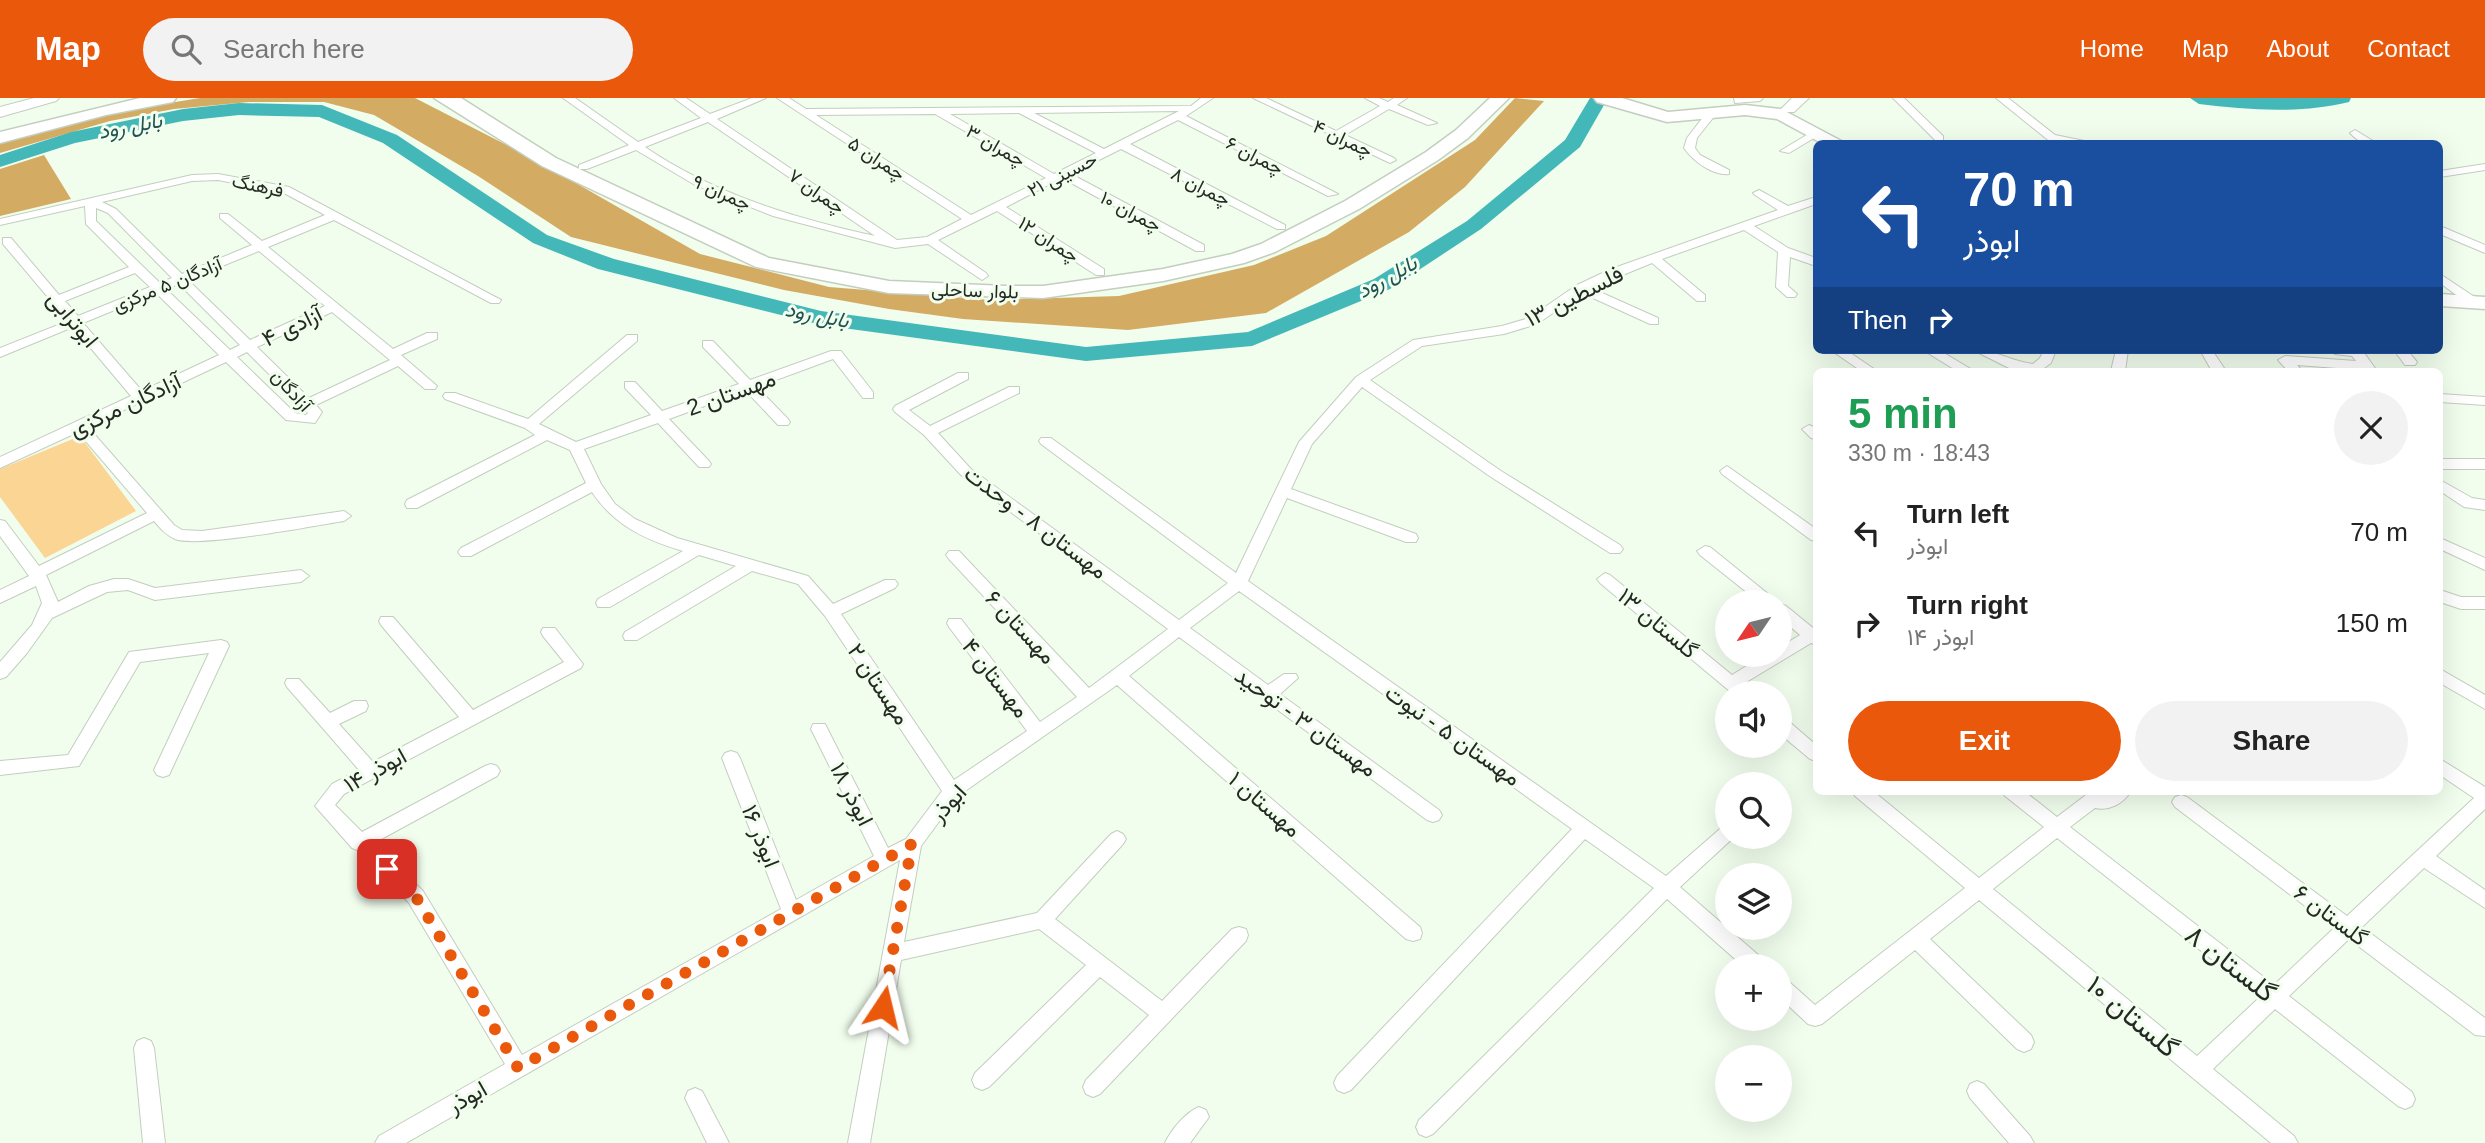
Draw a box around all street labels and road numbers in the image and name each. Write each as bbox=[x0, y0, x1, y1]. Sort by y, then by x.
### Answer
street label: چمران ۴ bbox=[1308, 116, 1376, 164]
street label: چمران ۳ bbox=[961, 120, 1029, 173]
street label: چمران ۵ bbox=[843, 132, 909, 187]
street label: چمران ۶ bbox=[1221, 132, 1287, 181]
street label: حسینی ۲۱ bbox=[1024, 148, 1101, 202]
street label: چمران ۸ bbox=[1166, 163, 1234, 213]
street label: چمران ۷ bbox=[783, 165, 849, 221]
street label: فرهنگ bbox=[230, 170, 286, 202]
street label: چمران ۹ bbox=[688, 170, 754, 217]
street label: چمران ۱۰ bbox=[1095, 187, 1165, 239]
street label: چمران ۱۲ bbox=[1013, 212, 1083, 269]
street label: آزادگان ۵ مرکزی bbox=[110, 252, 227, 317]
street label: فلسطین ۱۳ bbox=[1521, 260, 1628, 333]
street label: بلوار ساحلی bbox=[931, 278, 1019, 304]
street label: ابوترابی bbox=[40, 285, 104, 354]
street label: آزادی ۴ bbox=[258, 300, 329, 353]
street label: آزادگان bbox=[267, 365, 317, 417]
street label: مهستان 2 bbox=[683, 365, 780, 423]
street label: آزادگان مرکزی bbox=[65, 367, 187, 444]
street label: مهستان ۸ - وحدت bbox=[958, 460, 1112, 586]
street label: گلستان ۱۳ bbox=[1613, 582, 1703, 664]
street label: مهستان ۶ bbox=[979, 585, 1062, 671]
street label: مهستان ۴ bbox=[956, 633, 1035, 724]
street label: مهستان ۲ bbox=[841, 639, 915, 731]
street label: مهستان ۳ - توحید bbox=[1229, 662, 1382, 784]
street label: مهستان ۵ - نبوت bbox=[1379, 679, 1526, 793]
street label: ابوذر ۱۴ bbox=[339, 742, 412, 799]
street label: ابوذر ۱۸ bbox=[823, 758, 879, 831]
street label: مهستان ۱ bbox=[1222, 766, 1306, 844]
street label: ابوذر bbox=[924, 779, 973, 829]
street label: ابوذر ۱۶ bbox=[735, 801, 785, 872]
street label: گلستان ۶ bbox=[2289, 879, 2373, 951]
street label: گلستان ۸ bbox=[2179, 918, 2282, 1008]
street label: گلستان ۱۰ bbox=[2081, 969, 2185, 1063]
street label: ابوذر bbox=[442, 1075, 492, 1121]

